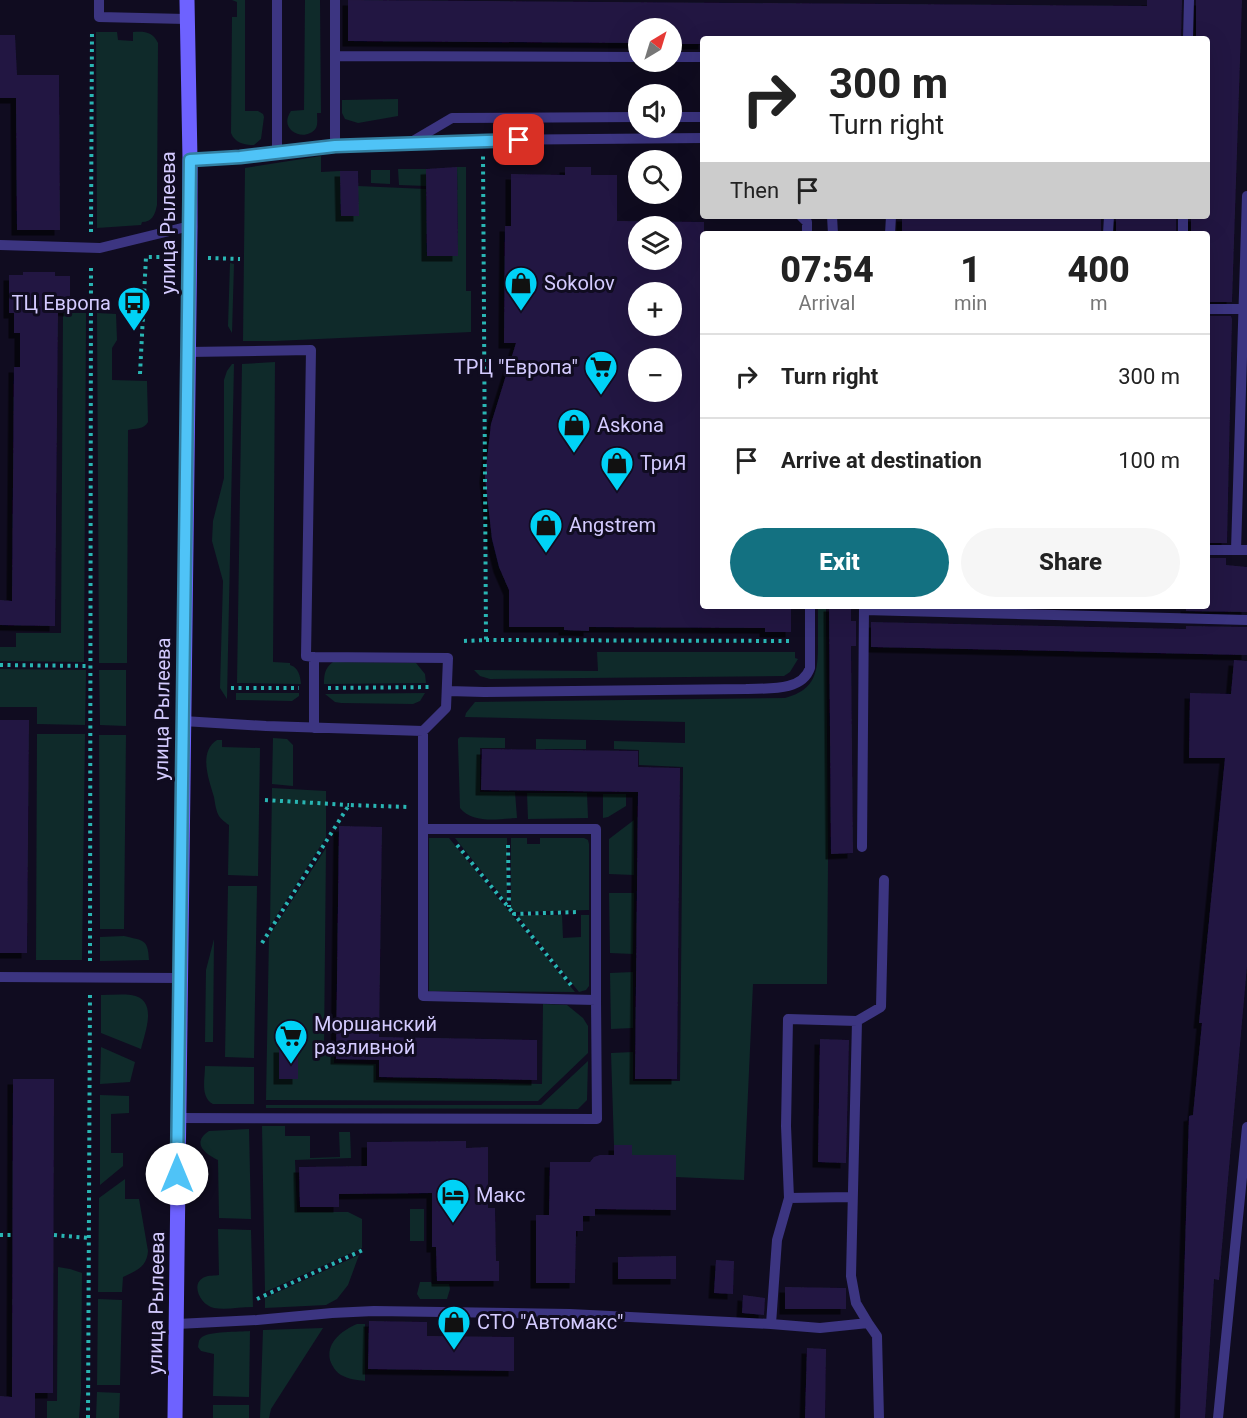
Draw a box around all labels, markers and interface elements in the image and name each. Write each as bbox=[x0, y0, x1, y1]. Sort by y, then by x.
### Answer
north arrow bbox=[628, 18, 682, 72]
map controls bbox=[628, 18, 682, 402]
text: 300 m bbox=[829, 59, 948, 108]
icon: right bbox=[730, 60, 808, 138]
button: sound bbox=[628, 84, 682, 138]
text: Turn right bbox=[829, 109, 944, 141]
pin bbox=[493, 114, 544, 165]
icon: arrive bbox=[502, 123, 535, 156]
button: search bbox=[628, 150, 682, 204]
street label: улица Рылеева bbox=[156, 151, 180, 295]
icon: arrive bbox=[791, 174, 824, 207]
text: Then bbox=[730, 178, 779, 203]
button: layers bbox=[628, 216, 682, 270]
text: 07:54 bbox=[780, 249, 874, 291]
text: 1 bbox=[960, 249, 981, 291]
text: 400 bbox=[1068, 249, 1130, 291]
shop icon: Sokolov bbox=[503, 265, 539, 312]
place label: Sokolov bbox=[544, 271, 615, 295]
button: + bbox=[628, 282, 682, 336]
bus stop icon: ТЦ Европа bbox=[116, 285, 152, 332]
place label: ТЦ Европа bbox=[12, 291, 111, 315]
text: Arrival bbox=[799, 291, 855, 315]
text: min bbox=[954, 291, 987, 315]
text: m bbox=[1090, 291, 1107, 315]
button: − bbox=[628, 348, 682, 402]
supermarket icon: ТРЦ "Европа" bbox=[583, 349, 619, 396]
place label: ТРЦ "Европа" bbox=[454, 355, 578, 379]
icon: right bbox=[730, 360, 763, 393]
text: Turn right bbox=[781, 364, 878, 389]
text: 300 m bbox=[1118, 364, 1180, 389]
shop icon: Askona bbox=[556, 407, 592, 454]
place label: Askona bbox=[597, 413, 664, 437]
icon: arrive bbox=[730, 444, 763, 477]
shop icon: ТриЯ bbox=[599, 445, 635, 492]
text: Arrive at destination bbox=[781, 448, 982, 473]
text: 100 m bbox=[1118, 448, 1180, 473]
place label: ТриЯ bbox=[640, 451, 686, 475]
shop icon: Angstrem bbox=[528, 507, 564, 554]
place label: Angstrem bbox=[569, 513, 656, 537]
button: Exit bbox=[730, 528, 949, 597]
button: Share bbox=[961, 528, 1180, 597]
street label: улица Рылеева bbox=[149, 637, 175, 781]
place label: Моршанский разливной bbox=[314, 1012, 437, 1059]
supermarket icon: Моршанский разливной bbox=[273, 1018, 309, 1065]
position arrow bbox=[145, 1142, 209, 1206]
hotel icon: Макс bbox=[435, 1177, 471, 1224]
place label: Макс bbox=[476, 1183, 525, 1207]
street label: улица Рылеева bbox=[143, 1231, 169, 1375]
shop icon: СТО "Автомакс" bbox=[436, 1304, 472, 1351]
place label: СТО "Автомакс" bbox=[477, 1310, 623, 1334]

